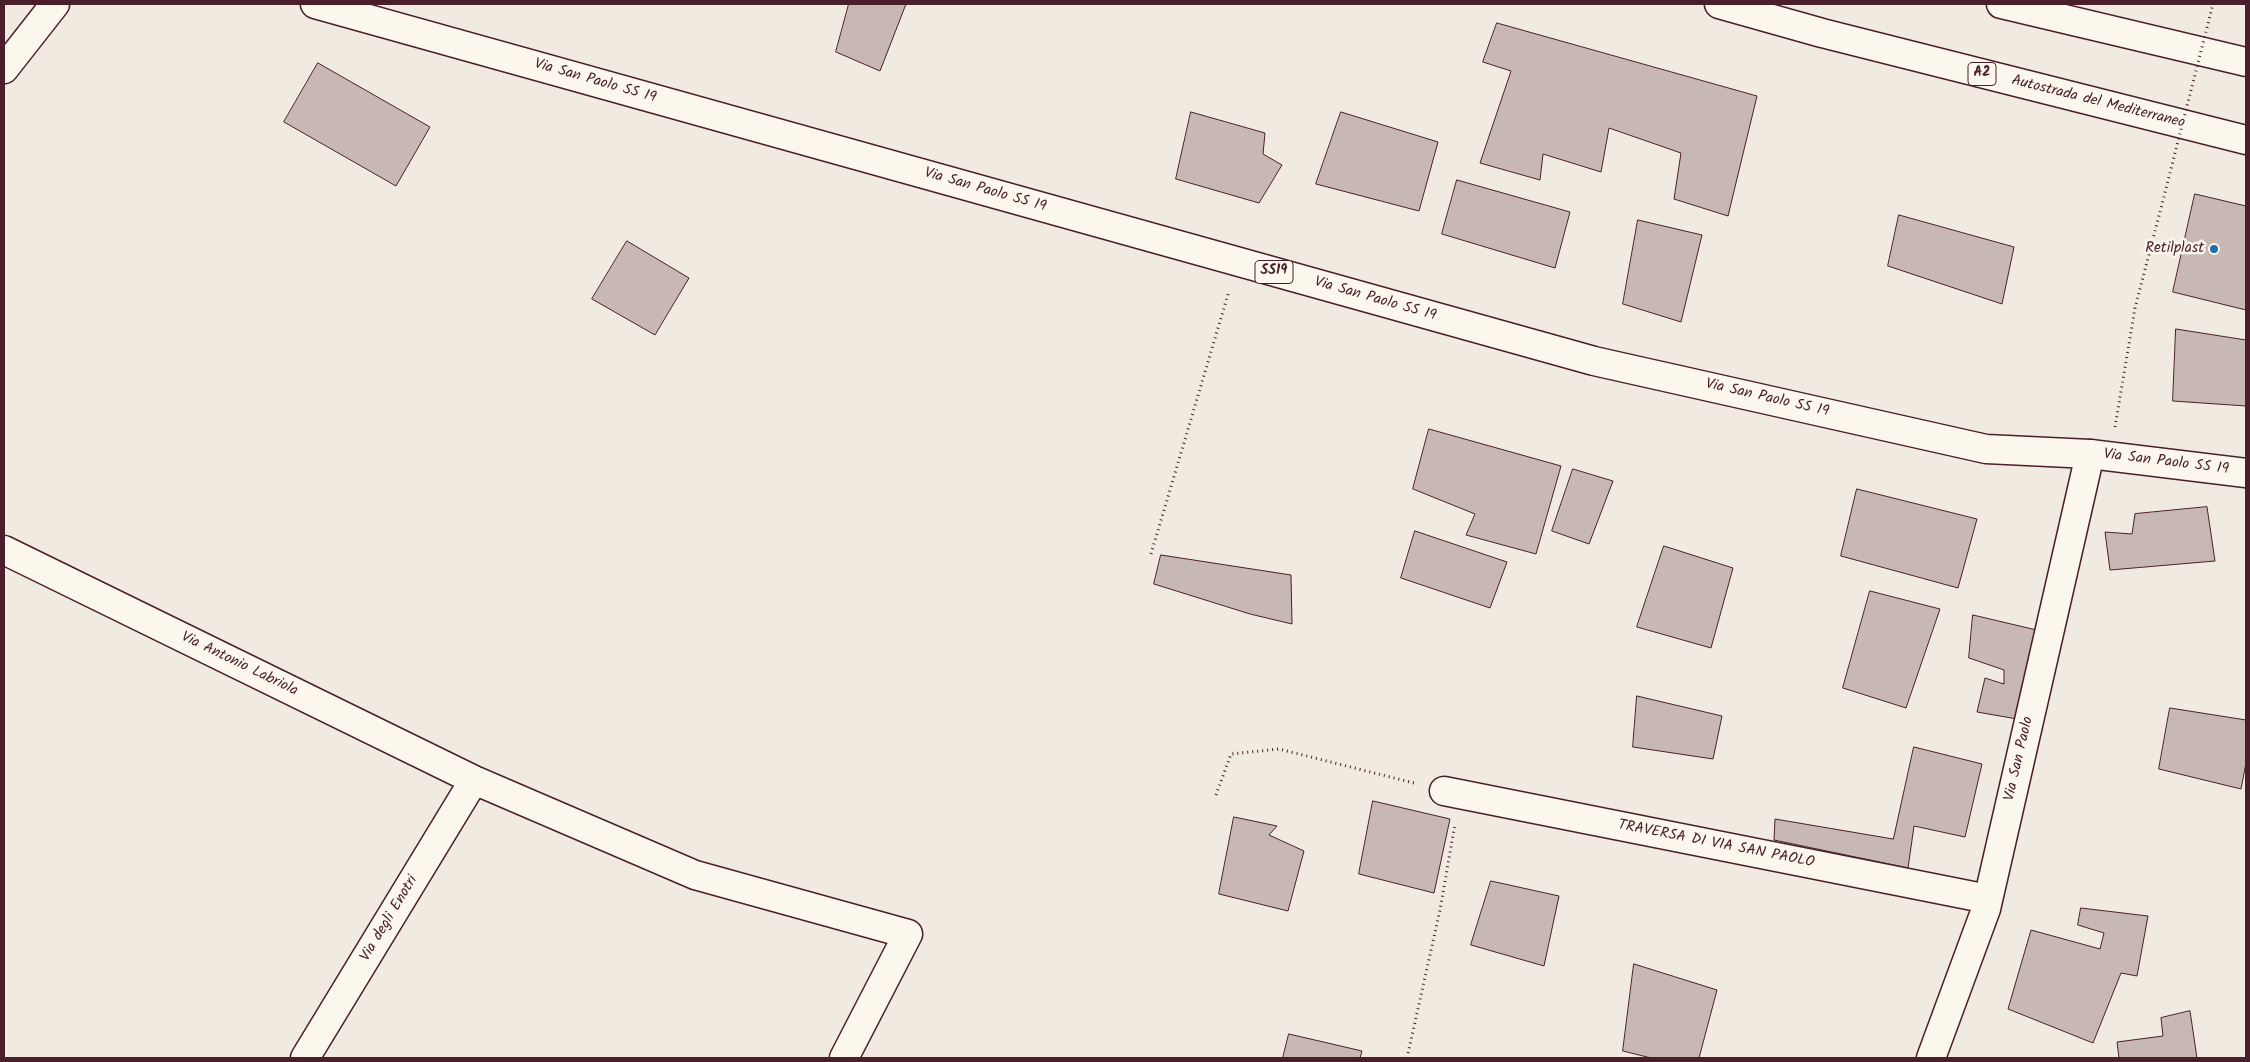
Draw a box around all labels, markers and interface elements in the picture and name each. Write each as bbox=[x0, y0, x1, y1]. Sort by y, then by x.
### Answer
street label: Via San Paolo SS 19 bbox=[532, 56, 658, 108]
road number: A2 bbox=[1968, 62, 1996, 86]
street label: Autostrada del Mediterraneo bbox=[2009, 73, 2187, 133]
street label: Via San Paolo SS 19 bbox=[922, 165, 1048, 217]
place label: Retilplast bbox=[2145, 240, 2204, 258]
marker: Retilplast bbox=[2208, 243, 2220, 255]
road number: SS19 bbox=[1255, 260, 1293, 284]
street label: Via San Paolo SS 19 bbox=[1312, 274, 1438, 326]
street label: Via San Paolo SS 19 bbox=[1704, 376, 1830, 422]
street label: Via San Paolo SS 19 bbox=[2102, 446, 2230, 480]
street label: Via Antonio Labriola bbox=[178, 629, 300, 701]
street label: Via San Paolo bbox=[2002, 715, 2038, 803]
street label: TRAVERSA DI VIA SAN PAOLO bbox=[1616, 817, 1816, 873]
street label: Via degli Enotri bbox=[357, 873, 423, 965]

